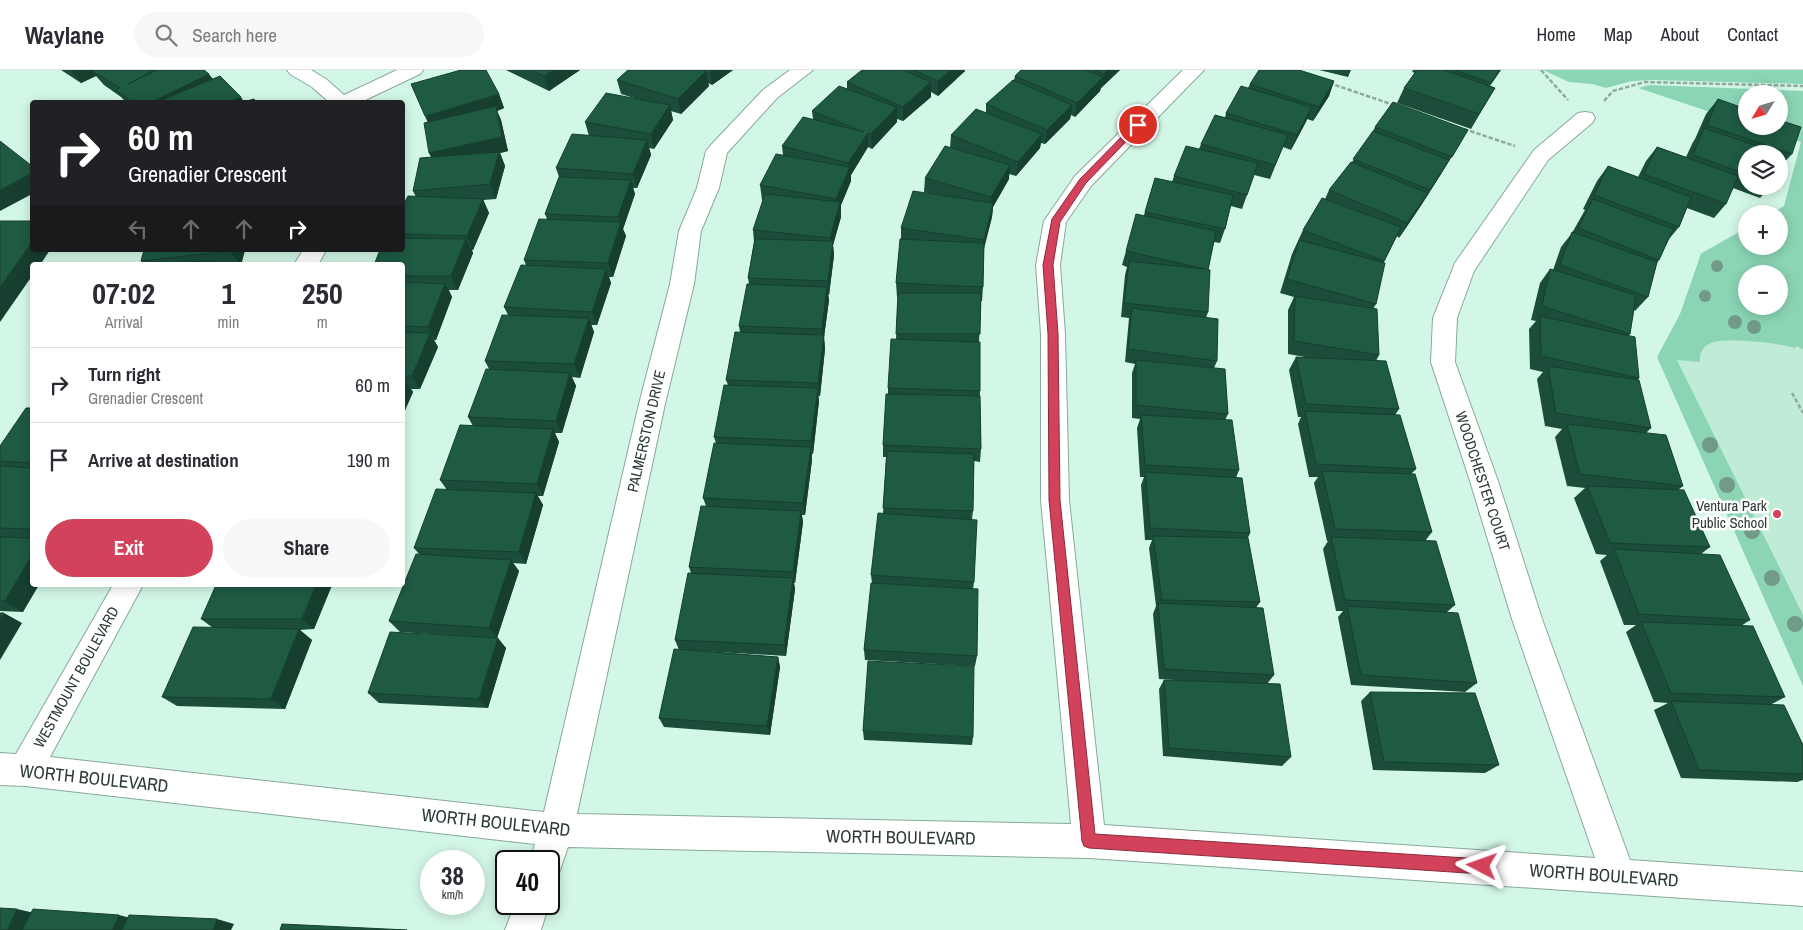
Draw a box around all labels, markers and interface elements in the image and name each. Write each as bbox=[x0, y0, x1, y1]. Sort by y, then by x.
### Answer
search box bbox=[134, 12, 484, 57]
text: Waylane bbox=[25, 19, 104, 51]
icon: search bbox=[152, 21, 180, 49]
text: Search here bbox=[192, 22, 277, 48]
text: Home bbox=[1536, 22, 1576, 47]
text: Map bbox=[1604, 22, 1633, 47]
text: About bbox=[1661, 22, 1699, 47]
text: Contact bbox=[1727, 22, 1778, 47]
north arrow bbox=[1738, 85, 1788, 135]
map controls bbox=[1738, 85, 1788, 315]
pin bbox=[1117, 104, 1159, 146]
icon: arrive bbox=[1124, 111, 1152, 139]
text: 60 m bbox=[128, 114, 193, 161]
icon: right bbox=[45, 120, 110, 185]
button: layers bbox=[1738, 145, 1788, 195]
text: Grenadier Crescent bbox=[128, 159, 286, 189]
button: + bbox=[1738, 205, 1788, 255]
icon: left bbox=[124, 215, 152, 243]
icon: ahead bbox=[177, 215, 205, 243]
icon: ahead bbox=[230, 215, 258, 243]
icon: right bbox=[283, 215, 311, 243]
button: − bbox=[1738, 265, 1788, 315]
text: 07:02 bbox=[92, 273, 155, 313]
text: 1 bbox=[222, 273, 235, 313]
text: 250 bbox=[302, 273, 343, 313]
text: Arrival bbox=[105, 311, 143, 333]
text: min bbox=[217, 311, 239, 333]
text: m bbox=[317, 311, 328, 333]
text: Turn right bbox=[88, 361, 160, 387]
street label: PALMERSTON DRIVE bbox=[622, 368, 670, 494]
icon: right bbox=[45, 371, 73, 399]
text: 60 m bbox=[355, 372, 390, 398]
text: Grenadier Crescent bbox=[88, 387, 203, 409]
street label: WOODCHESTER COURT bbox=[1451, 409, 1516, 554]
icon: arrive bbox=[45, 446, 73, 474]
text: Arrive at destination bbox=[88, 447, 239, 473]
text: 190 m bbox=[347, 447, 390, 473]
place label: Ventura Park Public School bbox=[1692, 495, 1768, 533]
marker: Ventura Park Public School bbox=[1771, 508, 1783, 520]
button: Exit bbox=[45, 519, 213, 577]
button: Share bbox=[223, 519, 390, 577]
street label: WESTMOUNT BOULEVARD bbox=[28, 602, 124, 752]
street label: WORTH BOULEVARD bbox=[18, 758, 170, 798]
street label: WORTH BOULEVARD bbox=[420, 802, 572, 842]
street label: WORTH BOULEVARD bbox=[826, 823, 976, 851]
position arrow bbox=[1455, 839, 1507, 891]
speed limit sign: 40 bbox=[495, 850, 560, 915]
street label: WORTH BOULEVARD bbox=[1529, 857, 1679, 893]
text: 38 bbox=[441, 859, 464, 893]
text: km/h bbox=[442, 887, 463, 903]

